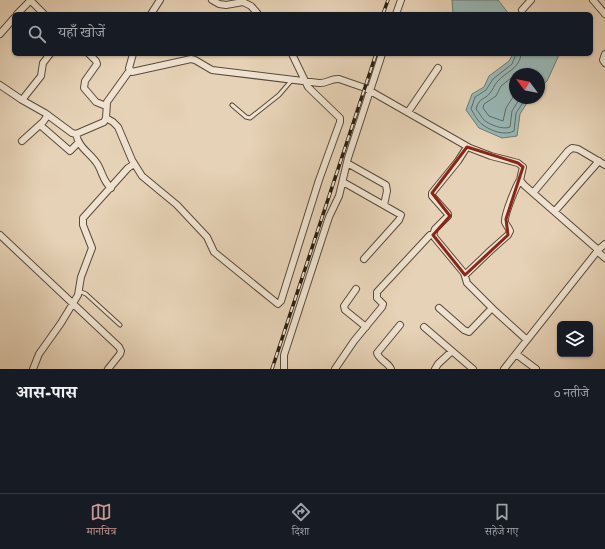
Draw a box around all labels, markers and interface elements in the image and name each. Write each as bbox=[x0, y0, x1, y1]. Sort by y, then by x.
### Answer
search box bbox=[12, 12, 593, 56]
icon: search bbox=[26, 23, 48, 45]
text: यहाँ खोजें bbox=[58, 23, 105, 42]
north arrow bbox=[509, 68, 545, 104]
map controls bbox=[557, 321, 593, 357]
button: layers bbox=[557, 321, 593, 357]
text: आस-पास bbox=[16, 382, 77, 404]
text: 0 नतीजे bbox=[554, 385, 589, 401]
tab: मानचित्र bbox=[87, 501, 116, 542]
tab: दिशा bbox=[290, 501, 312, 542]
tab: सहेजे गए bbox=[485, 501, 518, 542]

